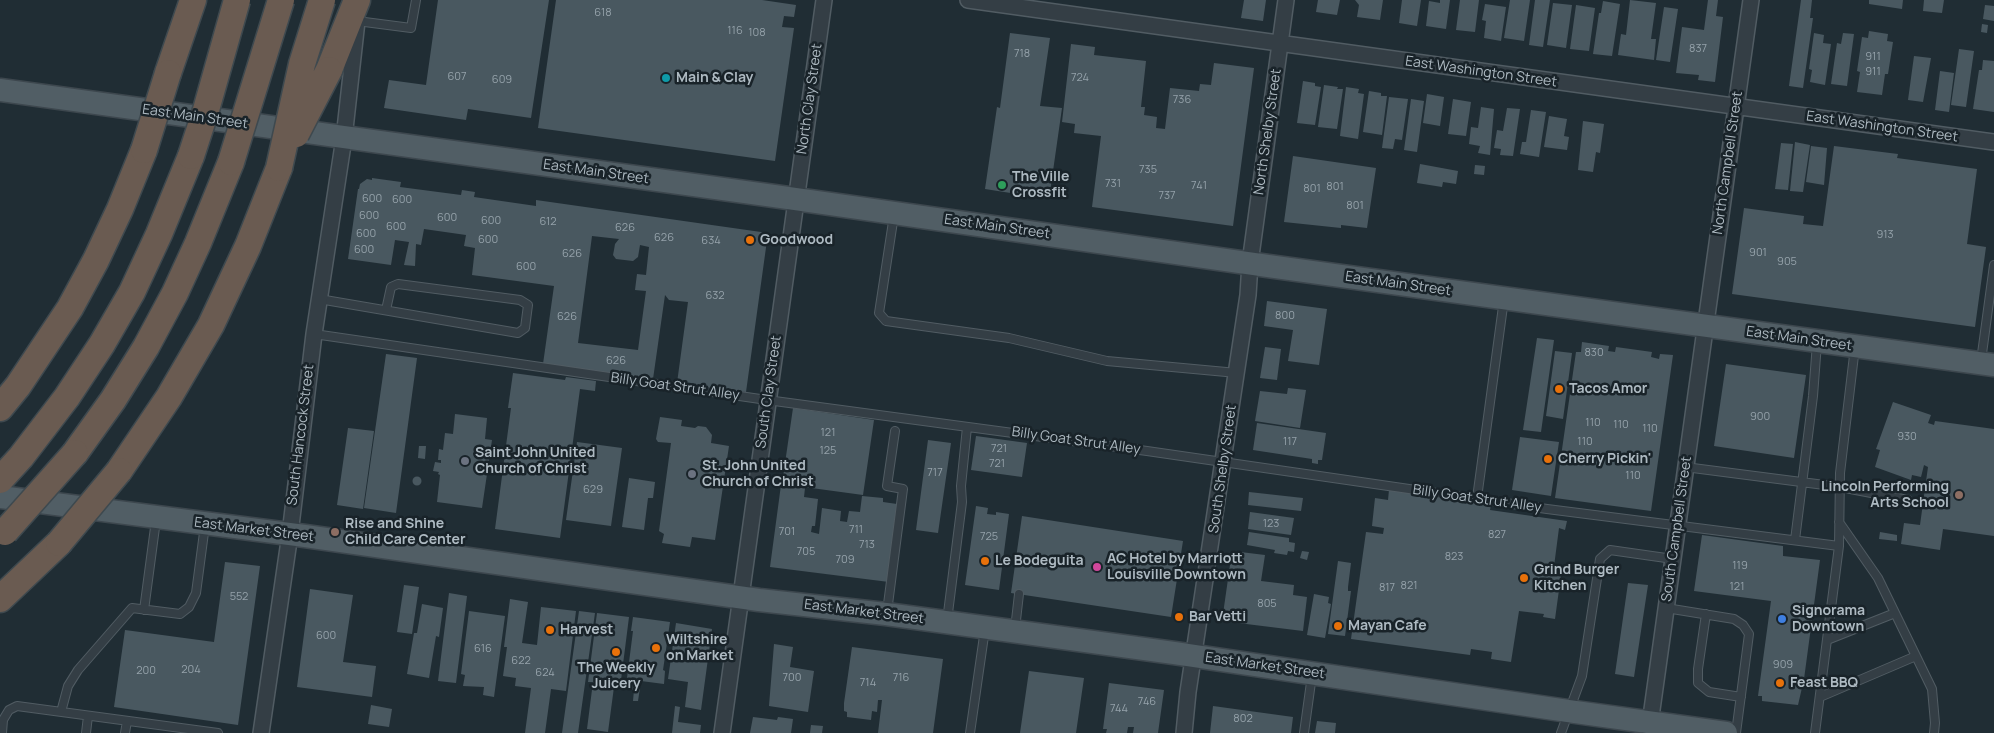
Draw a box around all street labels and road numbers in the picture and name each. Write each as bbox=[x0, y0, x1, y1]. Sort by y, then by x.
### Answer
street label: North Clay Street bbox=[794, 43, 826, 155]
street label: East Washington Street bbox=[1404, 53, 1558, 91]
street label: North Shelby Street bbox=[1251, 68, 1285, 196]
street label: North Campbell Street bbox=[1710, 90, 1746, 236]
street label: East Main Street bbox=[141, 101, 249, 133]
street label: East Washington Street bbox=[1805, 108, 1959, 146]
street label: East Main Street bbox=[542, 156, 650, 188]
street label: East Main Street bbox=[943, 211, 1051, 243]
street label: East Main Street bbox=[1344, 268, 1452, 300]
street label: East Main Street bbox=[1745, 323, 1853, 355]
street label: South Clay Street bbox=[753, 334, 785, 450]
street label: South Hancock Street bbox=[284, 363, 318, 507]
street label: Billy Goat Strut Alley bbox=[610, 370, 740, 404]
street label: South Shelby Street bbox=[1206, 404, 1240, 534]
street label: Billy Goat Strut Alley bbox=[1011, 424, 1141, 458]
street label: South Campbell Street bbox=[1658, 455, 1696, 603]
street label: Billy Goat Strut Alley bbox=[1412, 482, 1542, 516]
street label: East Market Street bbox=[193, 514, 315, 546]
street label: East Market Street bbox=[803, 596, 925, 628]
street label: East Market Street bbox=[1204, 649, 1326, 683]

